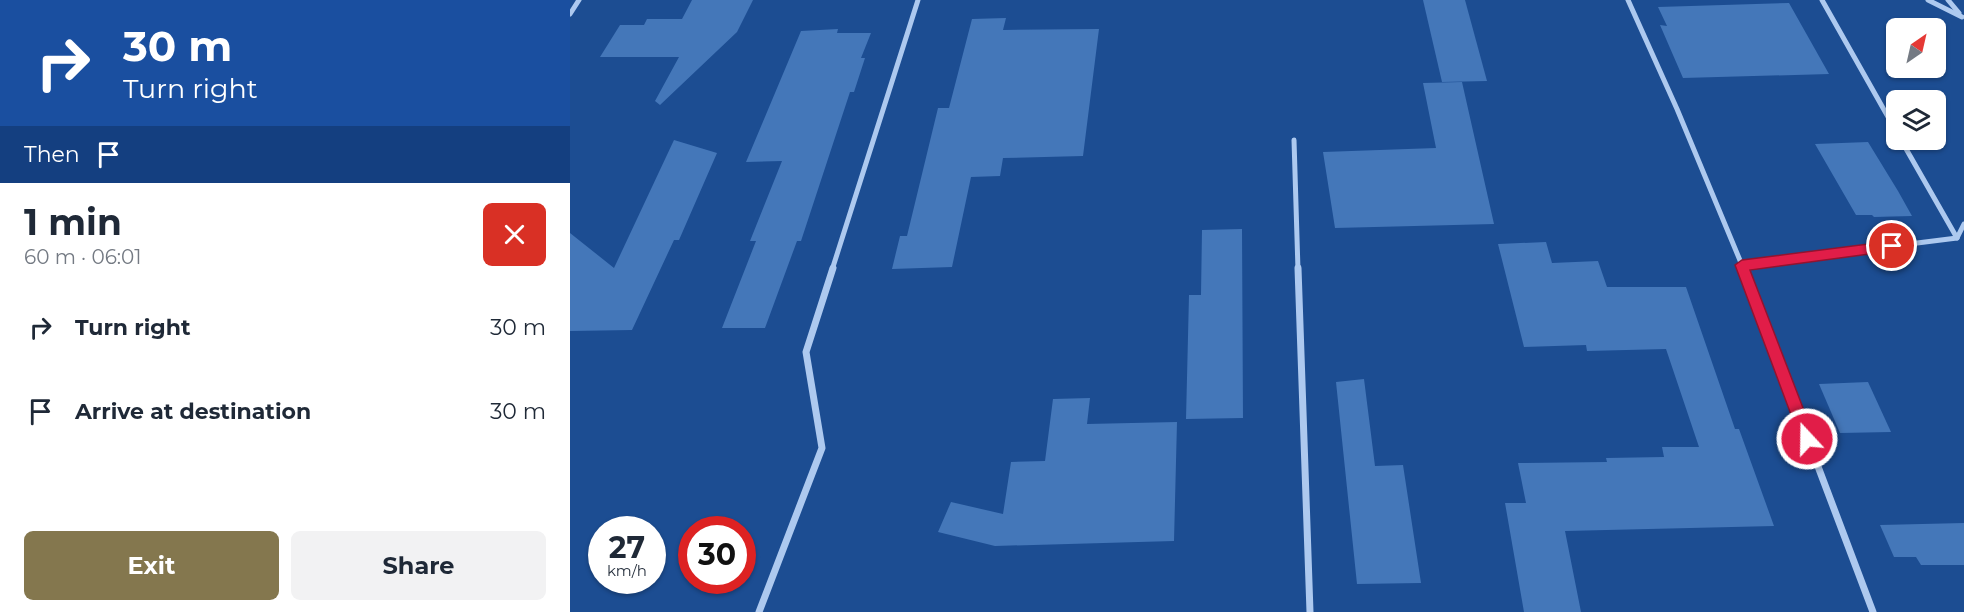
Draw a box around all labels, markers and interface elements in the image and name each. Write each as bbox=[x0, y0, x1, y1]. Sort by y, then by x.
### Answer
north arrow bbox=[1886, 18, 1946, 78]
map controls bbox=[1886, 18, 1946, 150]
text: 30 m bbox=[123, 20, 232, 72]
icon: right bbox=[24, 24, 102, 102]
text: Turn right bbox=[123, 72, 258, 105]
button: layers bbox=[1886, 90, 1946, 150]
icon: arrive bbox=[92, 138, 125, 171]
text: Then bbox=[24, 141, 80, 168]
text: 1 min bbox=[24, 200, 122, 244]
button: close bbox=[483, 203, 546, 266]
pin bbox=[1866, 220, 1917, 271]
icon: arrive bbox=[1875, 229, 1908, 262]
text: 60 m · 06:01 bbox=[24, 245, 142, 269]
icon: right bbox=[24, 311, 57, 344]
text: Turn right bbox=[75, 314, 190, 341]
text: 30 m bbox=[490, 314, 546, 341]
icon: arrive bbox=[24, 395, 57, 428]
text: Arrive at destination bbox=[75, 398, 311, 425]
text: 30 m bbox=[490, 398, 546, 425]
position arrow bbox=[1775, 407, 1839, 471]
speed limit sign: 30 bbox=[678, 516, 756, 594]
text: 27 bbox=[609, 529, 645, 566]
button: Exit bbox=[24, 531, 279, 600]
button: Share bbox=[291, 531, 546, 600]
text: km/h bbox=[607, 561, 647, 580]

